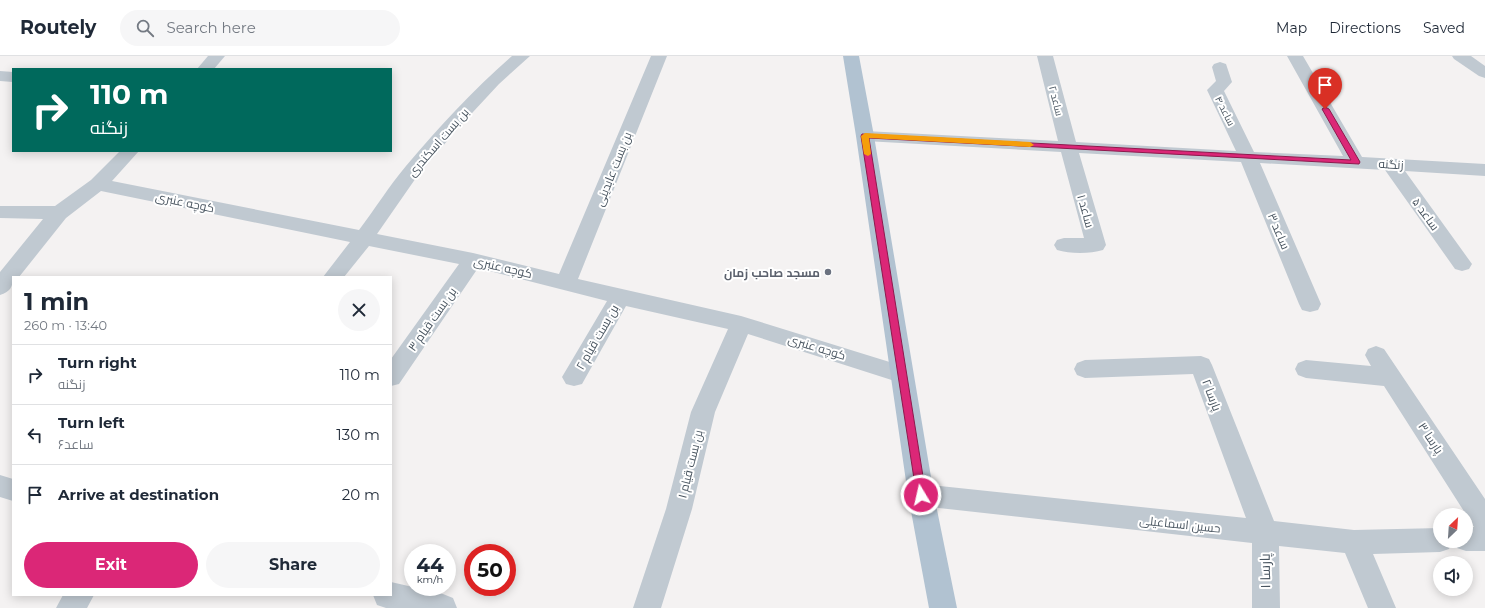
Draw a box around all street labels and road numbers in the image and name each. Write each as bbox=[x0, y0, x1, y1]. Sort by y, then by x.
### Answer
street label: ساعد ۲ bbox=[1046, 85, 1066, 117]
street label: ساعد ۴ bbox=[1212, 94, 1238, 128]
street label: بن بست اسکندری bbox=[404, 105, 472, 179]
street label: بن بست عابدینی bbox=[591, 130, 635, 208]
street label: زنگنه bbox=[1378, 156, 1404, 172]
street label: کوچه عنبری bbox=[154, 188, 216, 217]
street label: ساعد ۱ bbox=[1074, 193, 1098, 229]
street label: ساعد ۵ bbox=[1409, 195, 1443, 233]
street label: ساعد ۳ bbox=[1265, 210, 1293, 252]
street label: کوچه عنبری bbox=[472, 253, 534, 283]
street label: بن بست قیام ۳ bbox=[405, 284, 460, 354]
street label: بن بست قیام ۲ bbox=[572, 302, 622, 373]
street label: کوچه عنبری bbox=[786, 331, 848, 365]
street label: پارسا ۲ bbox=[1197, 377, 1225, 414]
street label: پارسا ۳ bbox=[1414, 419, 1447, 458]
street label: بن بست قیام ۱ bbox=[674, 428, 707, 500]
street label: حسین اسماعیلی bbox=[1139, 512, 1221, 536]
street label: پارسا ۱ bbox=[1256, 553, 1275, 589]

